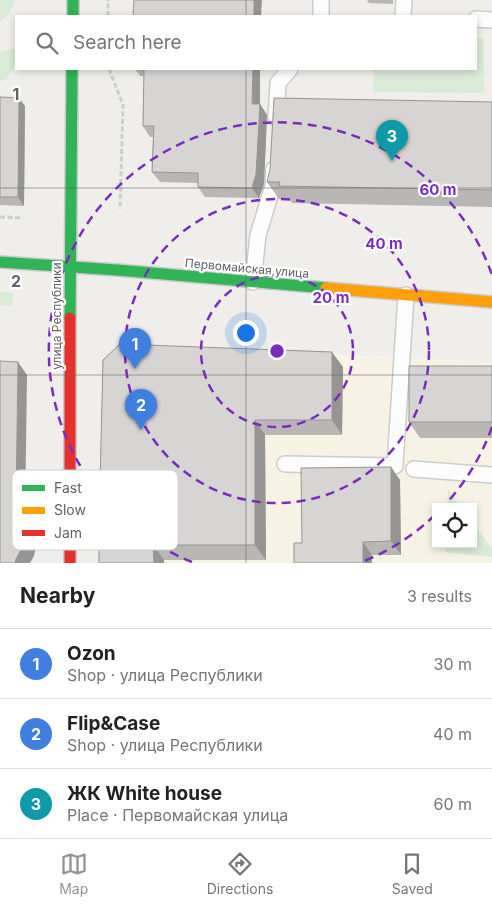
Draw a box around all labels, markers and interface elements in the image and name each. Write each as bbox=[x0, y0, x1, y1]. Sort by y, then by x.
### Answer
search box bbox=[15, 15, 477, 70]
icon: search bbox=[33, 29, 61, 57]
text: Search here bbox=[73, 31, 182, 54]
text: 1 bbox=[13, 84, 19, 104]
pin: 3 bbox=[376, 120, 408, 161]
text: 60 m bbox=[419, 180, 457, 199]
text: 40 m bbox=[365, 234, 403, 253]
street label: Первомайская улица bbox=[184, 255, 310, 281]
street label: улица Республики bbox=[49, 262, 64, 370]
text: 2 bbox=[11, 271, 21, 291]
text: 20 m bbox=[313, 288, 349, 307]
your location bbox=[233, 320, 259, 346]
pin: 1 bbox=[119, 328, 151, 369]
centre of rings bbox=[268, 342, 286, 360]
pin: 2 bbox=[125, 389, 157, 430]
legend bbox=[12, 470, 178, 550]
text: Fast bbox=[54, 479, 82, 496]
text: Slow bbox=[54, 501, 86, 518]
map controls bbox=[432, 503, 477, 548]
button: locate bbox=[432, 503, 477, 548]
text: Jam bbox=[54, 524, 82, 541]
text: Nearby bbox=[20, 583, 95, 608]
text: 3 results bbox=[407, 586, 472, 606]
text: Ozon bbox=[67, 642, 116, 665]
text: 1 bbox=[33, 654, 39, 674]
text: 30 m bbox=[434, 654, 472, 674]
text: Shop · улица Республики bbox=[67, 665, 263, 685]
text: Flip&Case bbox=[67, 712, 160, 735]
text: 2 bbox=[31, 724, 41, 744]
text: 40 m bbox=[433, 724, 472, 744]
text: Shop · улица Республики bbox=[67, 735, 263, 755]
text: ЖК White house bbox=[67, 782, 222, 805]
text: 3 bbox=[31, 794, 41, 814]
text: 60 m bbox=[433, 794, 472, 814]
text: Place · Первомайская улица bbox=[67, 805, 288, 825]
tab: Map bbox=[59, 850, 88, 897]
tab: Directions bbox=[207, 850, 273, 897]
tab: Saved bbox=[392, 850, 433, 897]

